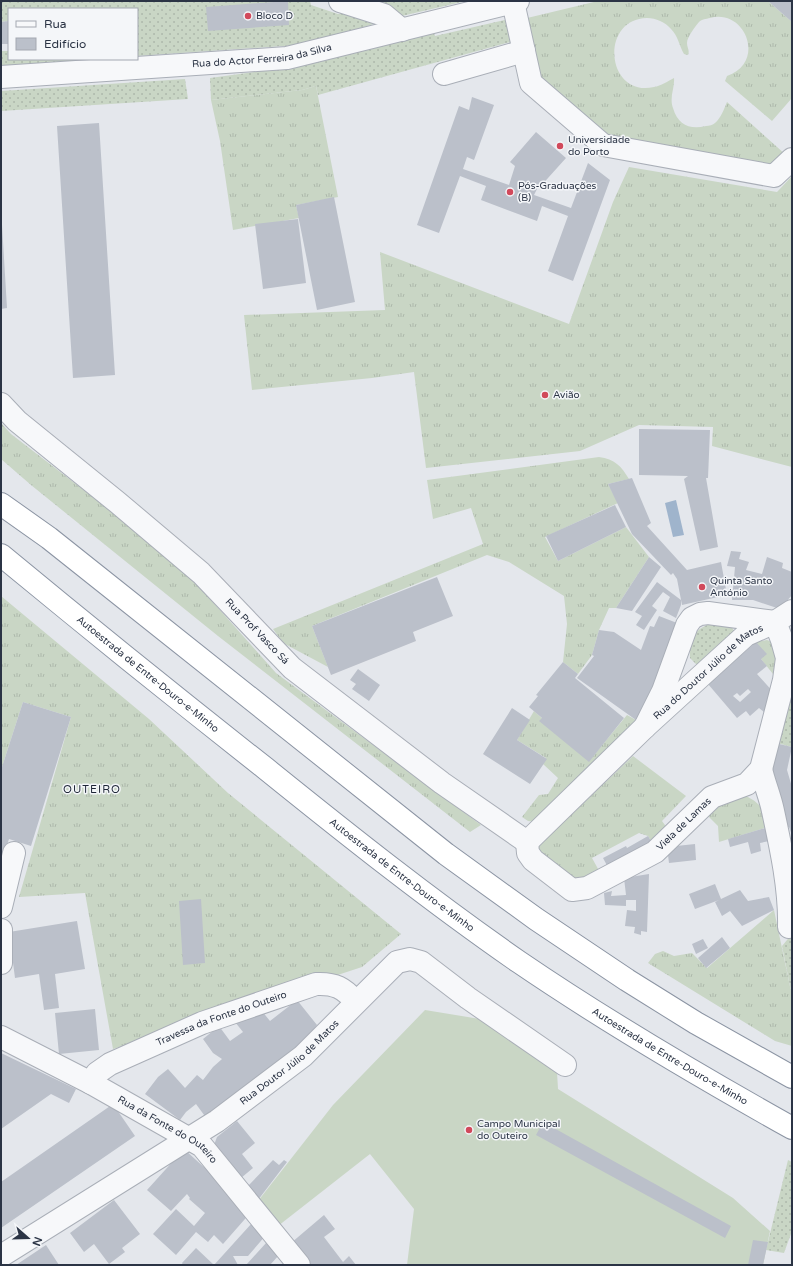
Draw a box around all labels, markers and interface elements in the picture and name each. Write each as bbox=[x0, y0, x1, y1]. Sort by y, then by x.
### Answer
legend bbox=[8, 8, 138, 60]
place label: Bloco D bbox=[256, 10, 293, 22]
marker: Bloco D bbox=[243, 11, 253, 21]
text: Rua bbox=[44, 17, 67, 31]
text: Edifício bbox=[44, 37, 86, 51]
street label: Rua do Actor Ferreira da Silva bbox=[192, 41, 333, 70]
place label: Universidade do Porto bbox=[568, 134, 630, 158]
marker: Universidade do Porto bbox=[555, 141, 565, 151]
place label: Pós-Graduações (B) bbox=[518, 180, 597, 204]
marker: Pós-Graduações (B) bbox=[505, 187, 515, 197]
place label: Avião bbox=[553, 389, 580, 401]
marker: Avião bbox=[540, 390, 550, 400]
place label: Quinta Santo António bbox=[710, 575, 772, 599]
marker: Quinta Santo António bbox=[697, 582, 707, 592]
street label: Rua Prof Vasco Sá bbox=[223, 596, 291, 667]
street label: Autoestrada de Entre-Douro-e-Minho bbox=[74, 613, 221, 735]
street label: Rua do Doutor Júlio de Matos bbox=[651, 622, 765, 722]
district label: OUTEIRO bbox=[63, 783, 121, 796]
street label: Viela de Lamas bbox=[654, 795, 714, 853]
street label: Autoestrada de Entre-Douro-e-Minho bbox=[327, 816, 477, 934]
street label: Travessa da Fonte do Outeiro bbox=[154, 988, 288, 1049]
street label: Autoestrada de Entre-Douro-e-Minho bbox=[590, 1005, 750, 1108]
street label: Rua Doutor Júlio de Matos bbox=[237, 1017, 342, 1108]
street label: Rua da Fonte do Outeiro bbox=[116, 1093, 220, 1166]
place label: Campo Municipal do Outeiro bbox=[477, 1118, 560, 1142]
marker: Campo Municipal do Outeiro bbox=[464, 1125, 474, 1135]
north arrow bbox=[8, 1218, 48, 1258]
text: N bbox=[29, 1235, 45, 1248]

